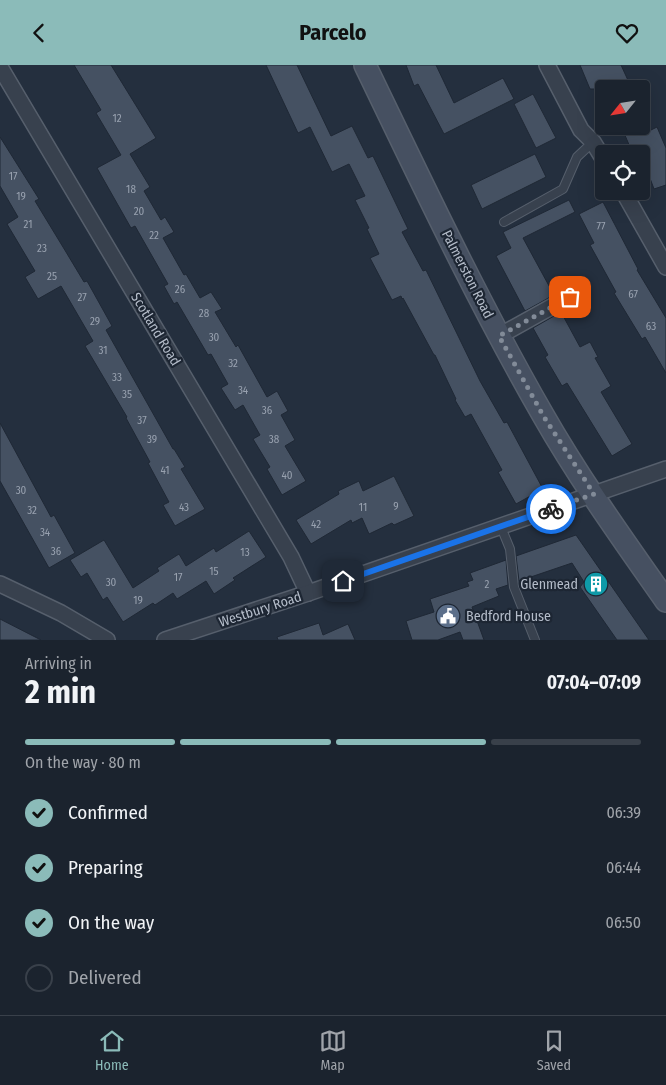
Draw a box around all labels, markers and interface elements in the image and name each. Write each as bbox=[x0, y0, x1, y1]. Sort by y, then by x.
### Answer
icon: back bbox=[25, 19, 53, 47]
text: Parcelo bbox=[299, 19, 367, 46]
icon: heart bbox=[613, 19, 641, 47]
north arrow bbox=[595, 80, 650, 135]
map controls bbox=[595, 80, 650, 200]
house number: 12 bbox=[112, 112, 122, 125]
button: locate bbox=[595, 145, 650, 200]
house number: 17 bbox=[9, 170, 18, 183]
house number: 18 bbox=[126, 183, 136, 196]
house number: 19 bbox=[16, 190, 26, 203]
house number: 20 bbox=[134, 205, 145, 218]
house number: 21 bbox=[24, 218, 32, 231]
house number: 77 bbox=[597, 220, 606, 233]
street label: Palmerston Road bbox=[438, 227, 497, 321]
house number: 22 bbox=[149, 229, 159, 242]
house number: 23 bbox=[37, 242, 47, 255]
house number: 25 bbox=[47, 270, 57, 283]
pin bbox=[549, 276, 591, 318]
house number: 26 bbox=[175, 283, 186, 296]
icon: bag bbox=[556, 283, 584, 311]
house number: 67 bbox=[628, 288, 638, 301]
street label: Scotland Road bbox=[127, 290, 184, 369]
house number: 27 bbox=[77, 291, 87, 304]
house number: 28 bbox=[199, 307, 210, 320]
house number: 29 bbox=[90, 315, 100, 328]
house number: 63 bbox=[646, 320, 656, 333]
house number: 30 bbox=[209, 331, 220, 344]
house number: 31 bbox=[99, 344, 108, 357]
house number: 32 bbox=[228, 357, 238, 370]
house number: 33 bbox=[112, 371, 122, 384]
house number: 34 bbox=[238, 384, 249, 397]
house number: 35 bbox=[122, 388, 132, 401]
house number: 36 bbox=[262, 404, 273, 417]
house number: 37 bbox=[137, 414, 147, 427]
house number: 39 bbox=[147, 433, 157, 446]
house number: 38 bbox=[269, 433, 280, 446]
house number: 41 bbox=[160, 464, 170, 477]
house number: 40 bbox=[281, 469, 293, 482]
house number: 30 bbox=[16, 484, 27, 497]
courier bbox=[526, 484, 576, 534]
icon: bike bbox=[537, 495, 565, 523]
house number: 9 bbox=[393, 500, 399, 513]
house number: 43 bbox=[179, 501, 189, 514]
house number: 11 bbox=[359, 501, 367, 514]
house number: 32 bbox=[27, 504, 37, 517]
house number: 42 bbox=[311, 518, 321, 531]
house number: 34 bbox=[40, 526, 51, 539]
house number: 36 bbox=[51, 545, 62, 558]
house number: 13 bbox=[240, 546, 250, 559]
pin bbox=[322, 560, 364, 602]
house number: 15 bbox=[209, 565, 219, 578]
icon: home bbox=[329, 567, 357, 595]
house number: 17 bbox=[174, 571, 183, 584]
building icon: Glenmead bbox=[583, 571, 609, 597]
house number: 30 bbox=[106, 576, 117, 589]
place label: Glenmead bbox=[520, 576, 578, 593]
house number: 2 bbox=[485, 578, 490, 591]
street label: Westbury Road bbox=[217, 588, 304, 631]
house number: 19 bbox=[133, 594, 143, 607]
public building icon: Bedford House bbox=[435, 603, 461, 629]
place label: Bedford House bbox=[466, 608, 551, 625]
text: Arriving in bbox=[25, 654, 92, 673]
text: 07:04–07:09 bbox=[547, 671, 641, 694]
text: 2 min bbox=[25, 673, 96, 711]
text: On the way · 80 m bbox=[25, 753, 141, 772]
icon: check bbox=[25, 799, 53, 827]
text: Confirmed bbox=[68, 801, 148, 824]
text: 06:39 bbox=[606, 803, 641, 822]
icon: check bbox=[25, 854, 53, 882]
text: Preparing bbox=[68, 856, 143, 879]
text: 06:44 bbox=[606, 858, 641, 877]
icon: check bbox=[25, 909, 53, 937]
text: On the way bbox=[68, 911, 154, 934]
text: 06:50 bbox=[606, 913, 641, 932]
text: Delivered bbox=[68, 966, 142, 989]
tab: Home bbox=[95, 1027, 129, 1074]
tab: Map bbox=[319, 1027, 347, 1074]
tab: Saved bbox=[537, 1027, 571, 1074]

